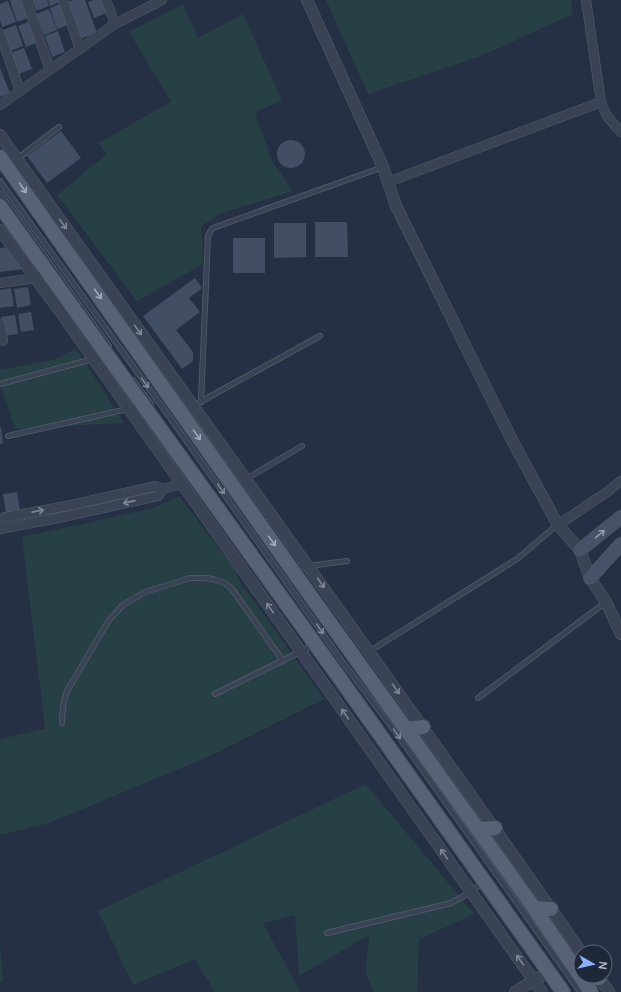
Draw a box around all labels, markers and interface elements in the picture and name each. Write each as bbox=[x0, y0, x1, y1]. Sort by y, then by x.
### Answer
one-way arrow bbox=[19, 183, 27, 194]
one-way arrow bbox=[59, 218, 67, 229]
one-way arrow bbox=[94, 289, 102, 300]
one-way arrow bbox=[134, 324, 142, 335]
one-way arrow bbox=[141, 377, 149, 388]
one-way arrow bbox=[193, 429, 201, 440]
one-way arrow bbox=[217, 483, 225, 494]
one-way arrow bbox=[123, 499, 136, 507]
one-way arrow bbox=[31, 507, 44, 515]
one-way arrow bbox=[595, 529, 606, 538]
one-way arrow bbox=[268, 535, 276, 546]
one-way arrow bbox=[317, 577, 325, 588]
one-way arrow bbox=[266, 602, 274, 613]
one-way arrow bbox=[316, 623, 324, 634]
one-way arrow bbox=[392, 683, 400, 694]
one-way arrow bbox=[341, 708, 349, 719]
one-way arrow bbox=[393, 729, 401, 740]
one-way arrow bbox=[440, 849, 448, 860]
north arrow bbox=[573, 944, 613, 984]
one-way arrow bbox=[515, 955, 524, 966]
text: N bbox=[595, 961, 611, 971]

